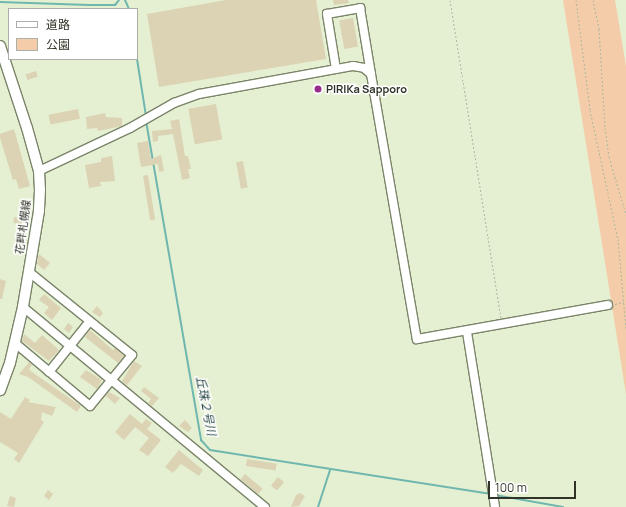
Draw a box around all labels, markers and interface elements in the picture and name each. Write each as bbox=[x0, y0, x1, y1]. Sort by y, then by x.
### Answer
legend bbox=[8, 8, 138, 60]
text: 道路 bbox=[46, 16, 70, 33]
text: 公園 bbox=[46, 36, 70, 53]
place label: PIRIKa Sapporo bbox=[326, 82, 407, 96]
marker: PIRIKa Sapporo bbox=[313, 84, 323, 94]
street label: 花畔札幌線 bbox=[13, 199, 33, 255]
water label: 丘珠２号川 bbox=[193, 375, 219, 437]
scale bar bbox=[490, 473, 578, 499]
text: 100 m bbox=[495, 479, 527, 496]

